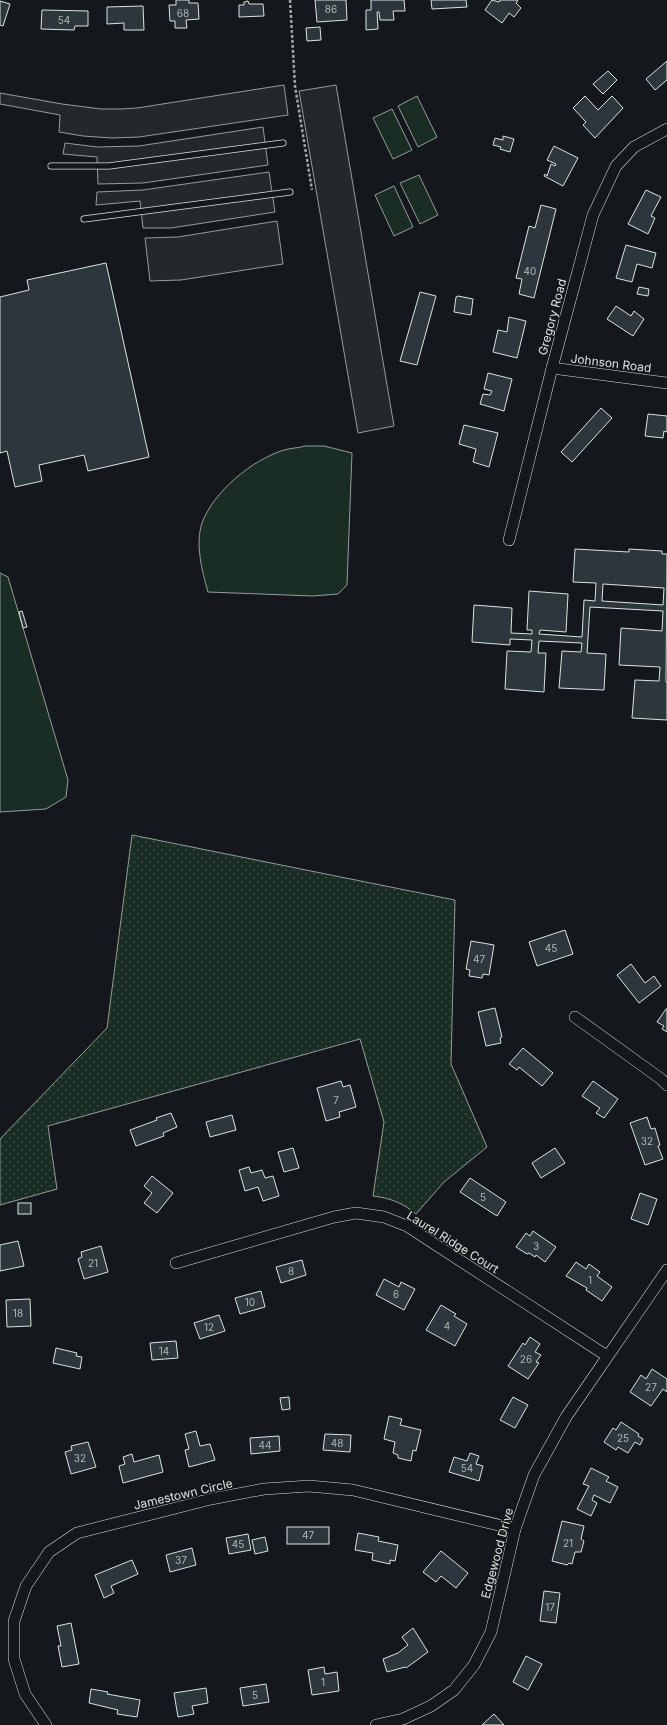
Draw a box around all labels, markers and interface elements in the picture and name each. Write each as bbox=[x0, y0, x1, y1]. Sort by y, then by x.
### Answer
house number: 86 bbox=[325, 3, 337, 15]
house number: 68 bbox=[177, 7, 189, 19]
house number: 54 bbox=[58, 14, 70, 26]
house number: 40 bbox=[524, 265, 536, 277]
street label: Gregory Road bbox=[535, 277, 569, 357]
street label: Johnson Road bbox=[570, 351, 652, 375]
house number: 45 bbox=[545, 942, 557, 954]
house number: 47 bbox=[473, 953, 485, 965]
house number: 7 bbox=[333, 1094, 339, 1106]
house number: 32 bbox=[641, 1135, 653, 1147]
house number: 5 bbox=[480, 1191, 486, 1203]
street label: Laurel Ridge Court bbox=[404, 1208, 502, 1276]
house number: 3 bbox=[533, 1240, 539, 1252]
house number: 21 bbox=[88, 1257, 98, 1269]
house number: 8 bbox=[288, 1265, 294, 1277]
house number: 1 bbox=[588, 1274, 592, 1286]
house number: 6 bbox=[393, 1288, 399, 1300]
house number: 10 bbox=[245, 1296, 255, 1308]
house number: 18 bbox=[13, 1307, 23, 1319]
house number: 4 bbox=[444, 1320, 450, 1332]
house number: 12 bbox=[204, 1321, 214, 1333]
house number: 14 bbox=[159, 1345, 169, 1357]
house number: 26 bbox=[520, 1353, 532, 1365]
house number: 27 bbox=[645, 1381, 657, 1393]
house number: 25 bbox=[617, 1432, 629, 1444]
house number: 48 bbox=[331, 1437, 343, 1449]
house number: 44 bbox=[259, 1439, 271, 1451]
house number: 32 bbox=[74, 1452, 86, 1464]
house number: 54 bbox=[461, 1462, 473, 1474]
street label: Jamestown Circle bbox=[132, 1475, 234, 1513]
street label: Edgewood Drive bbox=[478, 1506, 516, 1600]
house number: 47 bbox=[302, 1529, 314, 1541]
house number: 21 bbox=[563, 1537, 573, 1549]
house number: 45 bbox=[232, 1538, 244, 1550]
house number: 37 bbox=[175, 1554, 187, 1566]
house number: 17 bbox=[545, 1601, 555, 1613]
house number: 1 bbox=[321, 1676, 325, 1688]
house number: 5 bbox=[252, 1689, 258, 1701]

